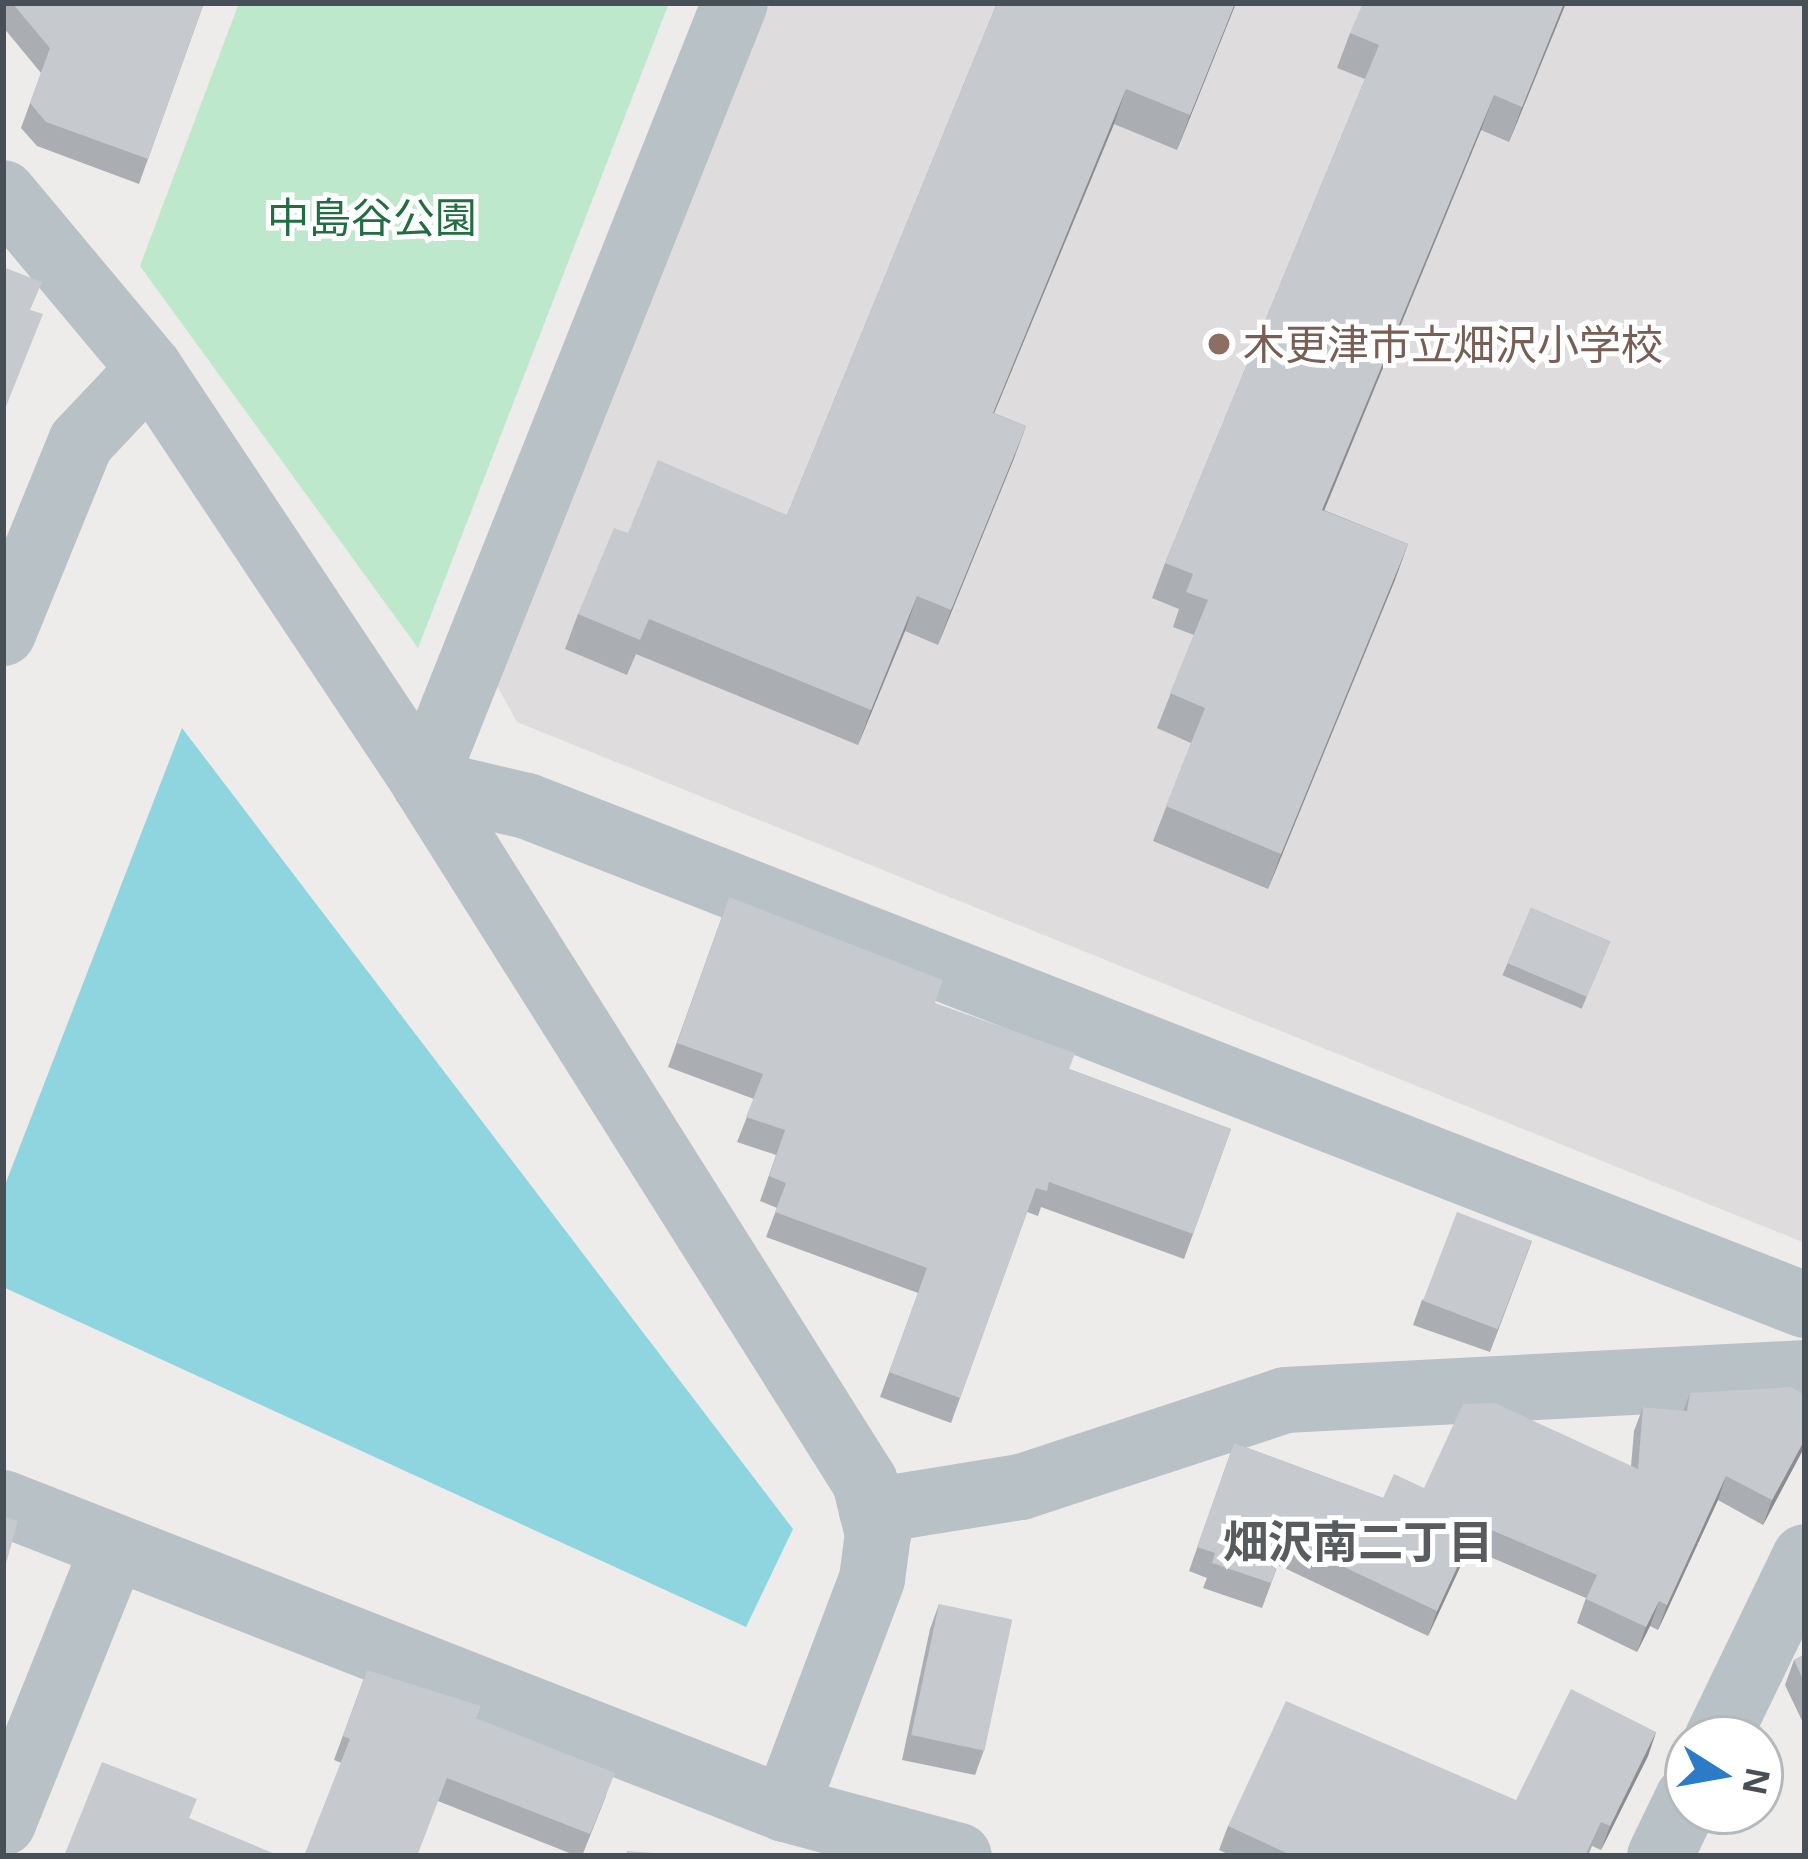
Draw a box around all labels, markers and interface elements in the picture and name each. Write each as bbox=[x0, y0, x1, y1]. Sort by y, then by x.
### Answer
park label: 中島谷公園 bbox=[267, 192, 477, 242]
place label: 木更津市立畑沢小学校 bbox=[1243, 319, 1663, 369]
marker: 木更津市立畑沢小学校 bbox=[1206, 331, 1232, 357]
district label: 畑沢南二丁目 bbox=[1223, 1514, 1493, 1568]
north arrow bbox=[1664, 1715, 1784, 1835]
text: N bbox=[1732, 1764, 1782, 1799]

